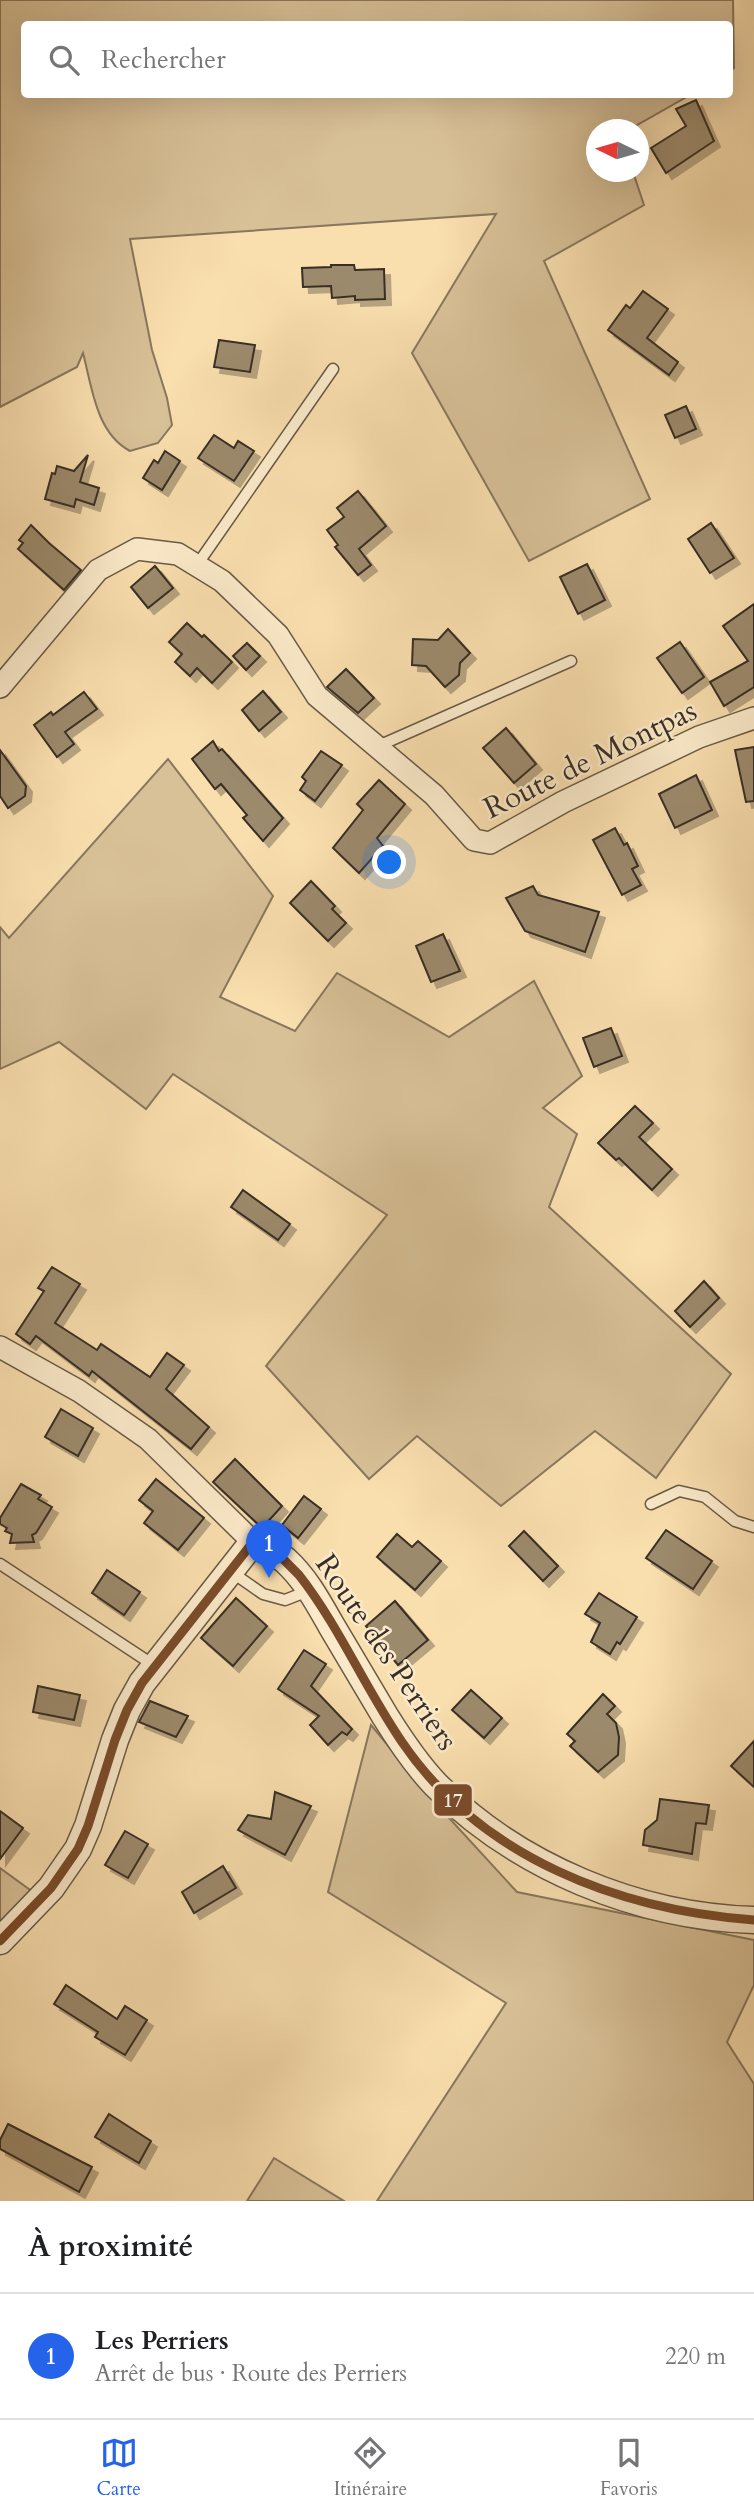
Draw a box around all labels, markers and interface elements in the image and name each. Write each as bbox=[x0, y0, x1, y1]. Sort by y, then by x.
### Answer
search box bbox=[21, 21, 733, 98]
icon: search bbox=[45, 41, 83, 79]
text: Rechercher bbox=[101, 42, 226, 77]
north arrow bbox=[586, 119, 649, 182]
street label: Route de Montpas bbox=[477, 690, 704, 829]
your location bbox=[372, 845, 406, 879]
pin: 1 bbox=[246, 1520, 292, 1578]
street label: Route des Perriers bbox=[306, 1546, 467, 1758]
line badge: 17 bbox=[433, 1783, 473, 1817]
text: 17 bbox=[443, 1788, 463, 1814]
text: À proximité bbox=[28, 2226, 193, 2267]
text: Les Perriers bbox=[95, 2323, 229, 2358]
text: 1 bbox=[45, 2341, 57, 2372]
text: 220 m bbox=[665, 2341, 726, 2372]
text: Arrêt de bus · Route des Perriers bbox=[95, 2358, 407, 2389]
tab: Carte bbox=[96, 2434, 141, 2502]
tab: Itinéraire bbox=[334, 2434, 407, 2502]
tab: Favoris bbox=[600, 2434, 658, 2502]

